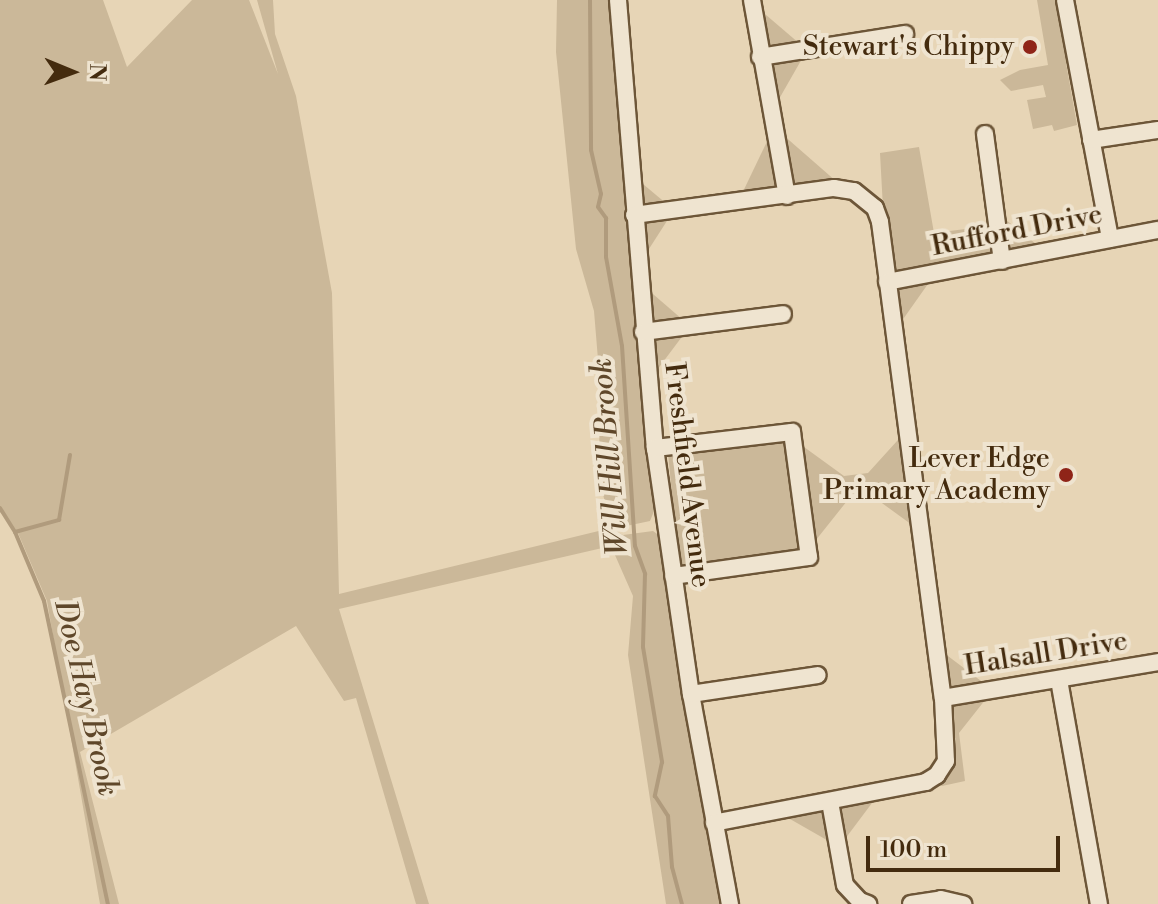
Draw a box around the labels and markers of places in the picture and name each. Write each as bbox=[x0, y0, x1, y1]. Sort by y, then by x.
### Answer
place label: Stewart's Chippy bbox=[803, 30, 1014, 64]
marker: Stewart's Chippy bbox=[1021, 38, 1039, 56]
place label: Lever Edge Primary Academy bbox=[823, 442, 1050, 508]
marker: Lever Edge Primary Academy bbox=[1057, 466, 1075, 484]

